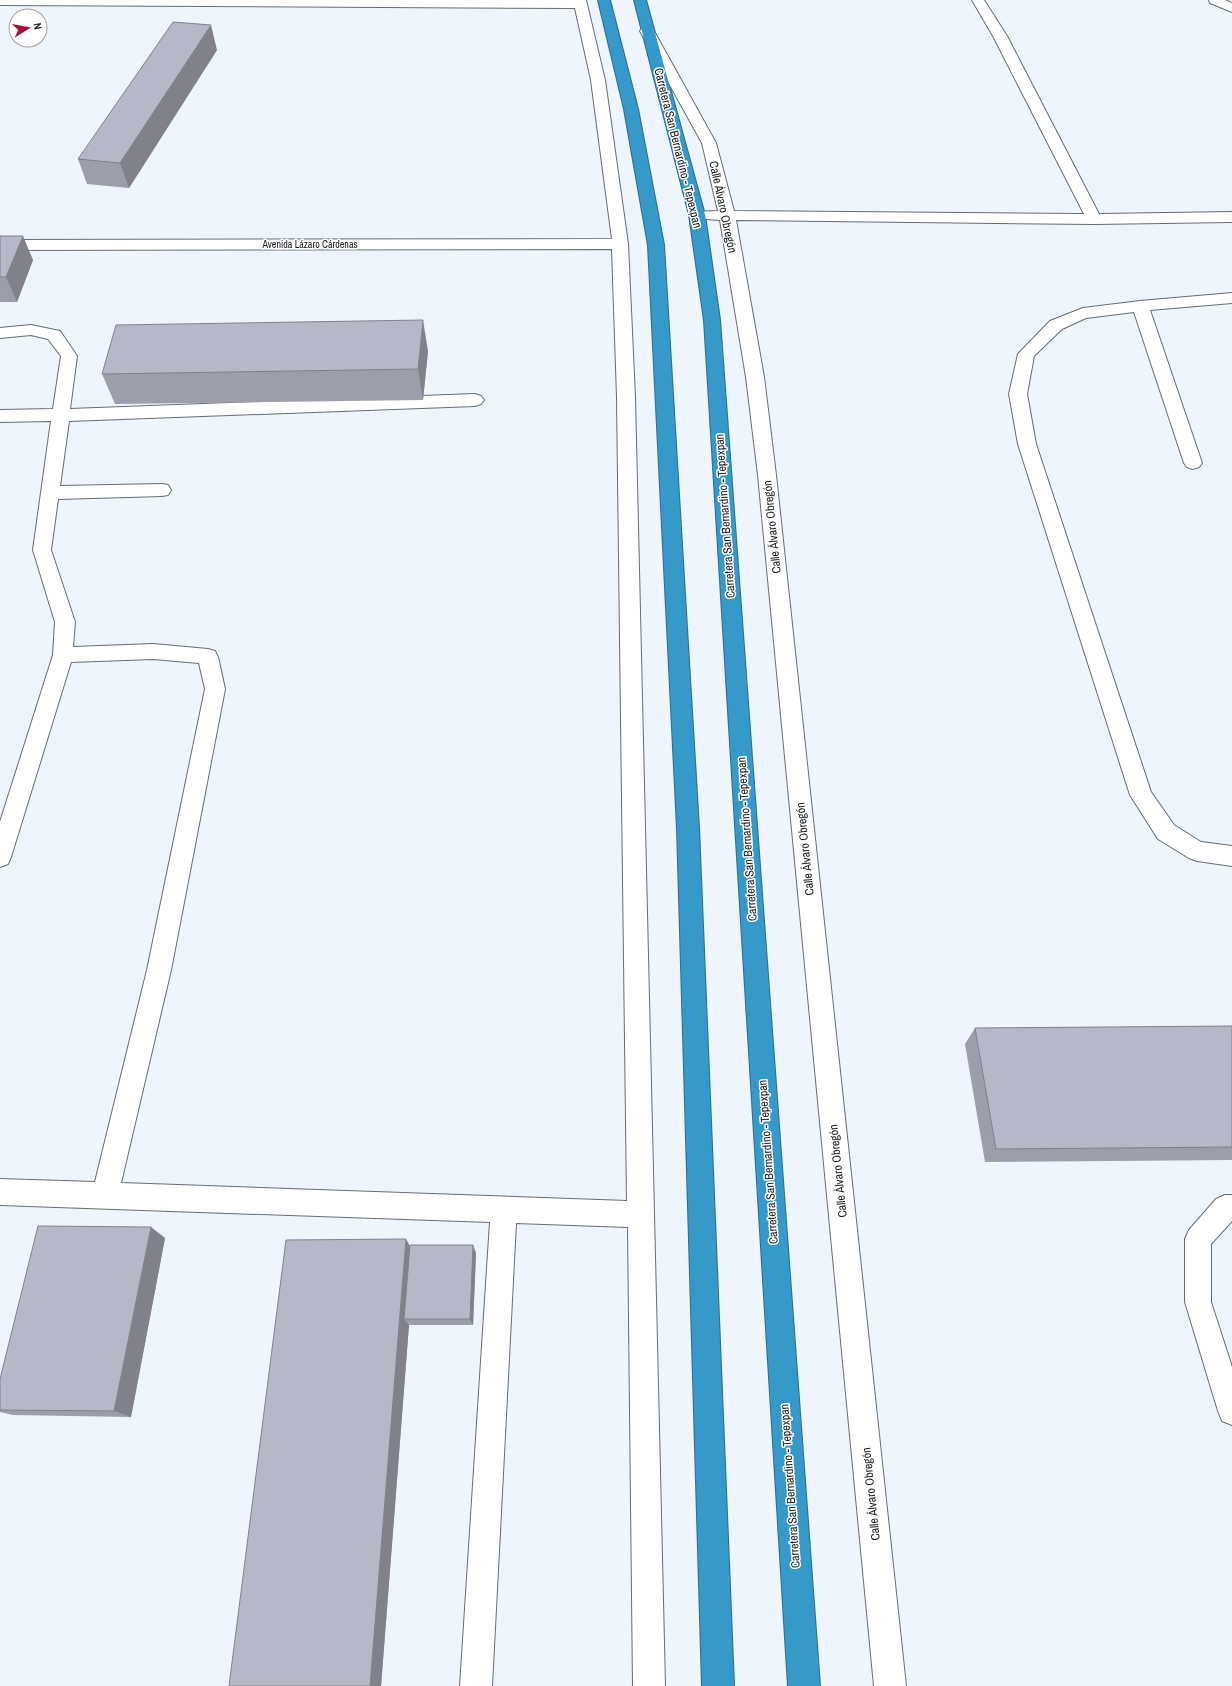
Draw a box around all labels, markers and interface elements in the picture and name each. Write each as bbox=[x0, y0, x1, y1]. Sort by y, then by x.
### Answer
north arrow bbox=[8, 8, 48, 48]
text: N bbox=[30, 22, 45, 31]
street label: Carretera San Bernardino - Tepexpan bbox=[650, 66, 706, 230]
street label: Calle Álvaro Obregón bbox=[705, 160, 741, 254]
street label: Avenida Lázaro Cárdenas bbox=[261, 238, 358, 251]
street label: Carretera San Bernardino - Tepexpan bbox=[711, 433, 739, 599]
street label: Calle Álvaro Obregón bbox=[759, 480, 785, 574]
street label: Carretera San Bernardino - Tepexpan bbox=[733, 756, 761, 922]
street label: Calle Álvaro Obregón bbox=[792, 802, 818, 896]
street label: Carretera San Bernardino - Tepexpan bbox=[754, 1079, 782, 1245]
street label: Calle Álvaro Obregón bbox=[825, 1124, 851, 1218]
street label: Carretera San Bernardino - Tepexpan bbox=[776, 1403, 804, 1569]
street label: Calle Álvaro Obregón bbox=[858, 1447, 884, 1541]

